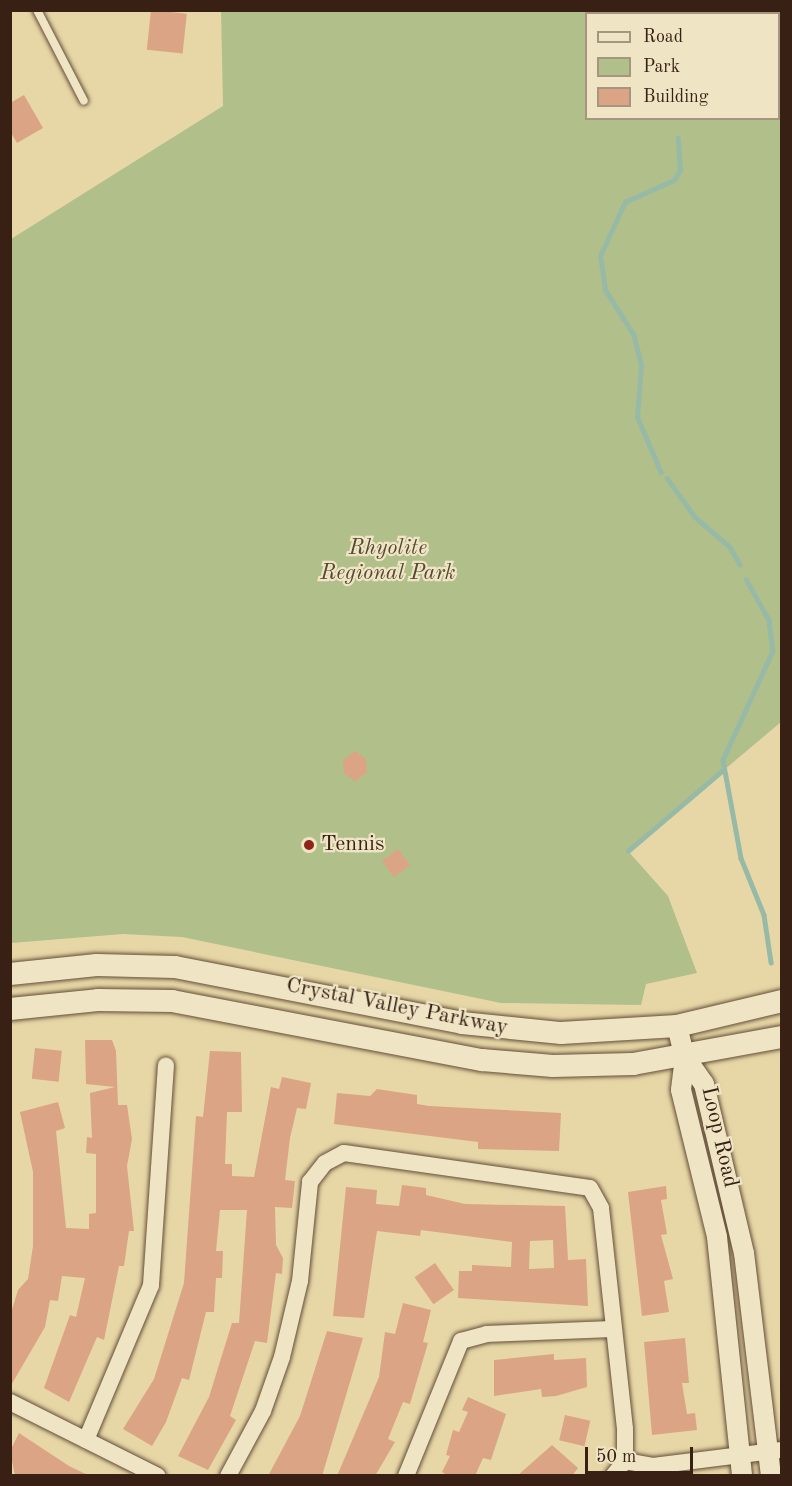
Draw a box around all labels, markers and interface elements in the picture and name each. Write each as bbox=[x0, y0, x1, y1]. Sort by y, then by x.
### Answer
legend bbox=[585, 12, 780, 120]
text: Road bbox=[643, 28, 683, 46]
text: Park bbox=[643, 58, 680, 76]
text: Building bbox=[643, 88, 708, 106]
park label: Rhyolite Regional Park bbox=[320, 535, 456, 586]
place label: Tennis bbox=[321, 832, 385, 858]
marker: Tennis bbox=[302, 838, 316, 852]
street label: Crystal Valley Parkway bbox=[284, 973, 510, 1041]
street label: Loop Road bbox=[695, 1084, 743, 1190]
scale bar bbox=[588, 1435, 696, 1473]
text: 50 m bbox=[596, 1448, 636, 1466]

